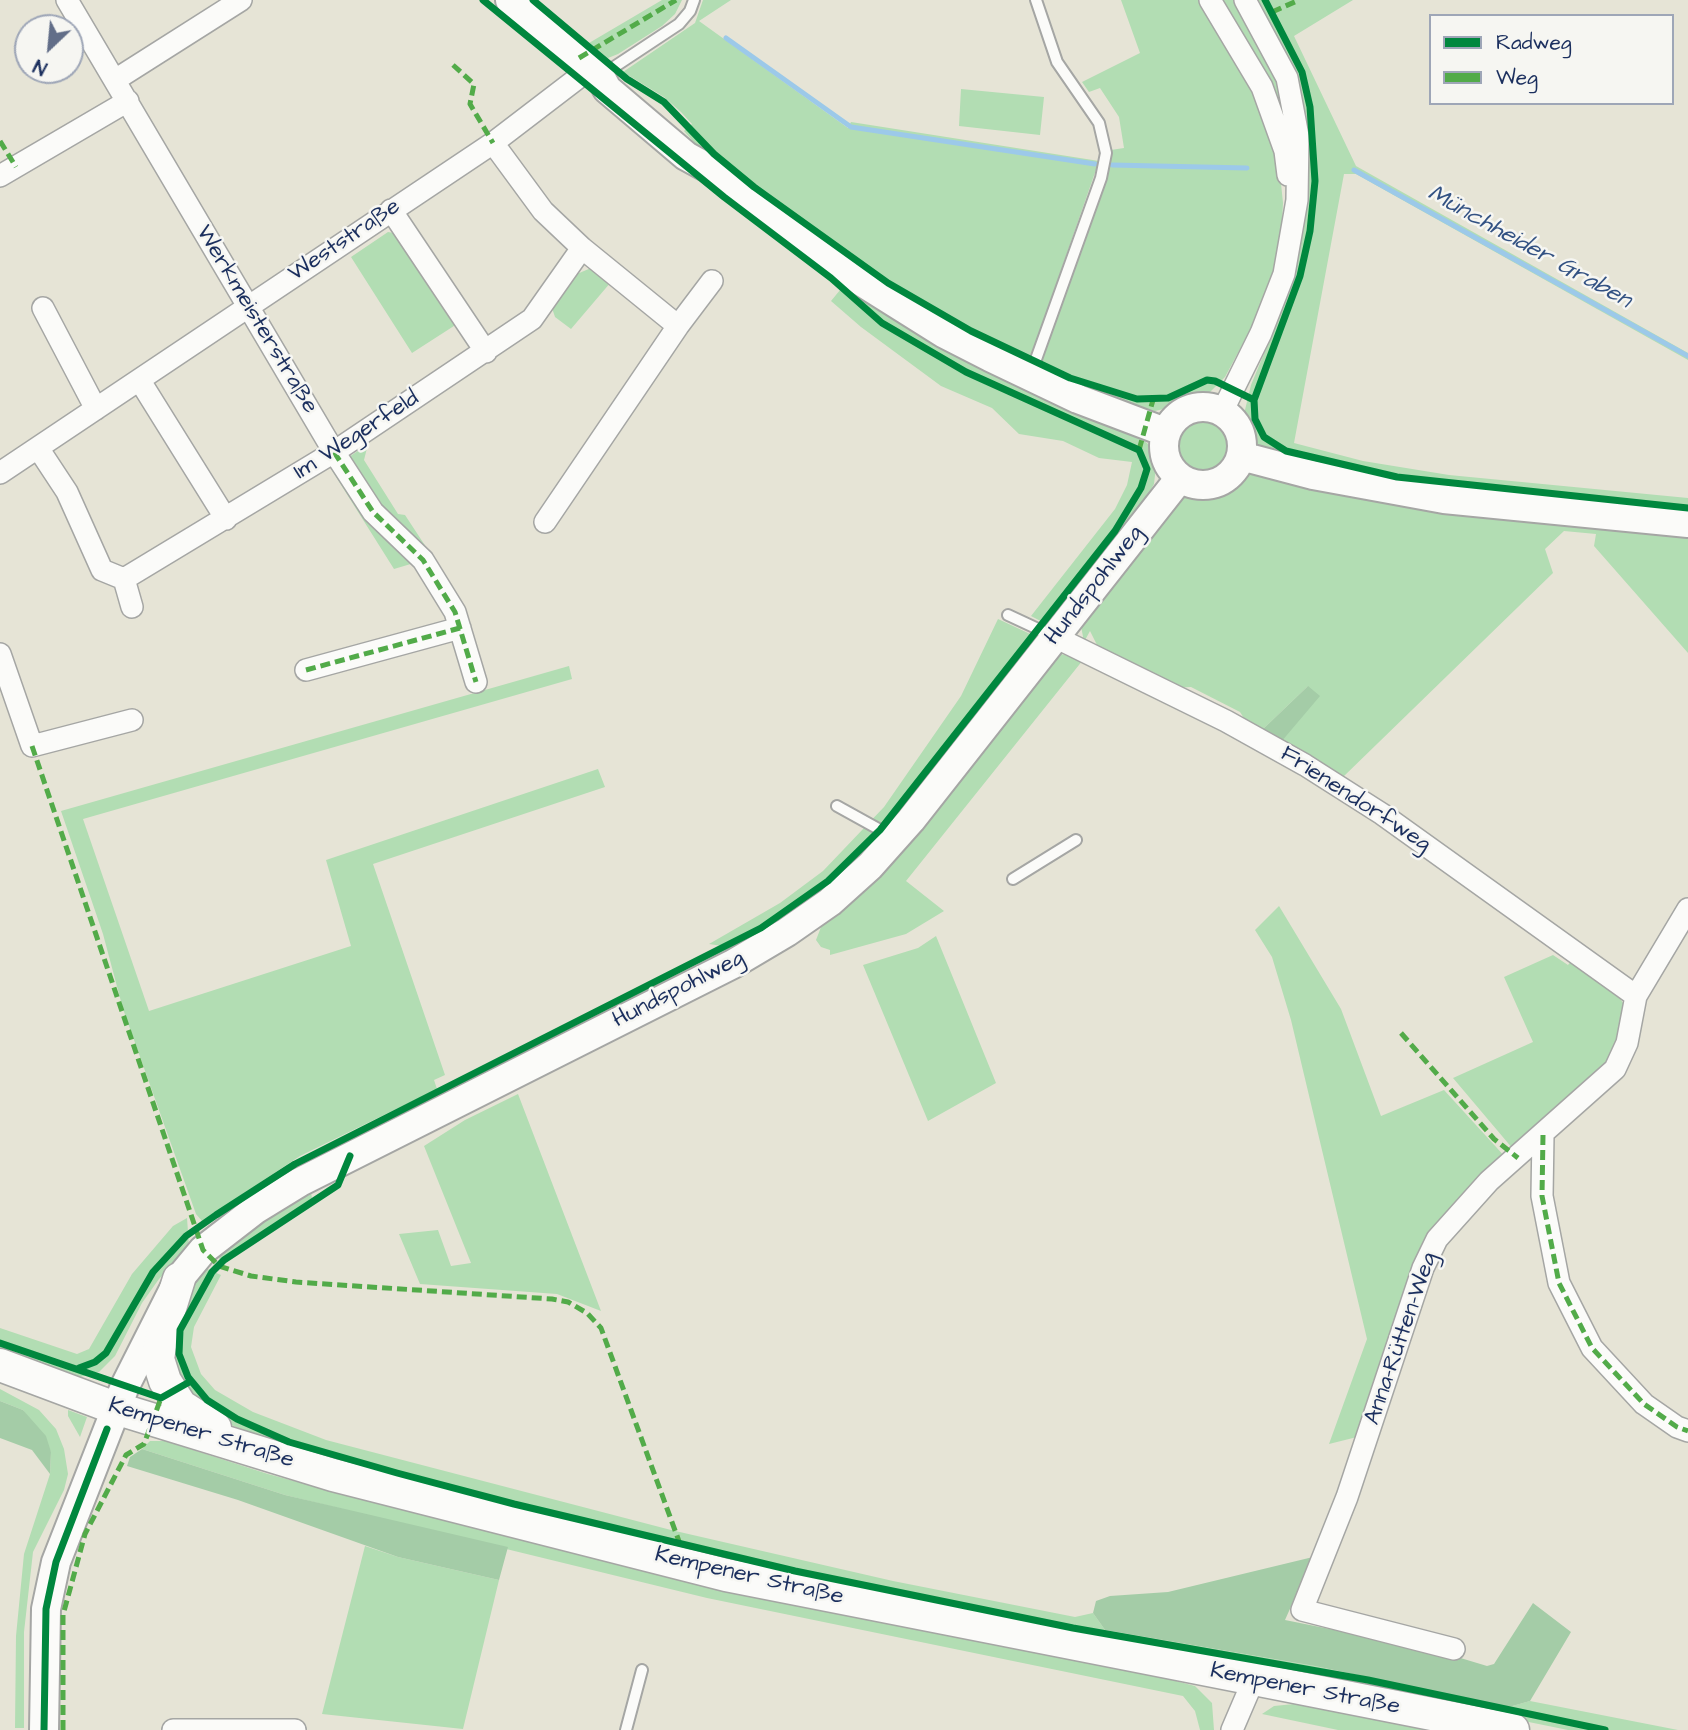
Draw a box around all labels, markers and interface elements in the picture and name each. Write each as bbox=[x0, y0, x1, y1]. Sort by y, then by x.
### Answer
north arrow bbox=[14, 14, 84, 84]
legend bbox=[1429, 14, 1674, 105]
text: Radweg bbox=[1496, 28, 1572, 57]
text: N bbox=[29, 52, 52, 81]
text: Weg bbox=[1496, 63, 1538, 92]
water label: Münchheider Graben bbox=[1422, 180, 1636, 316]
street label: Weststraße bbox=[284, 194, 406, 288]
street label: Werkmeisterstraße bbox=[189, 221, 323, 419]
street label: Im Wegerfeld bbox=[289, 385, 425, 487]
street label: Hundspohlweg bbox=[1040, 521, 1150, 651]
street label: Frienendorfweg bbox=[1275, 741, 1435, 859]
street label: Hundspohlweg bbox=[609, 945, 749, 1035]
street label: Anna-Rütten-Weg bbox=[1360, 1249, 1444, 1429]
street label: Kempener Straße bbox=[105, 1393, 297, 1475]
street label: Kempener Straße bbox=[652, 1542, 846, 1612]
street label: Kempener Straße bbox=[1208, 1658, 1402, 1722]

